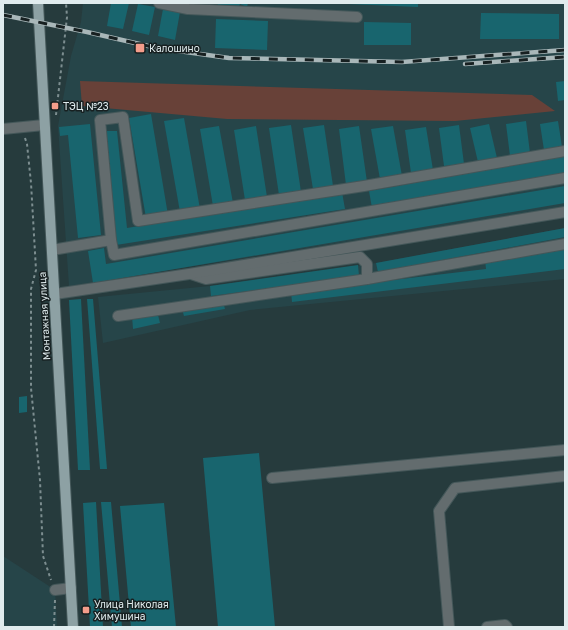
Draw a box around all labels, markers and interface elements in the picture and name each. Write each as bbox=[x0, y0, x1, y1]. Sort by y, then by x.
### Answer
marker: Калошино bbox=[134, 42, 146, 54]
place label: Калошино bbox=[149, 42, 200, 54]
place label: ТЭЦ №23 bbox=[63, 100, 109, 112]
marker: ТЭЦ №23 bbox=[50, 101, 60, 111]
street label: Монтажная улица bbox=[36, 272, 52, 360]
place label: Улица Николая Химушина bbox=[94, 598, 169, 622]
marker: Улица Николая Химушина bbox=[81, 605, 91, 615]

